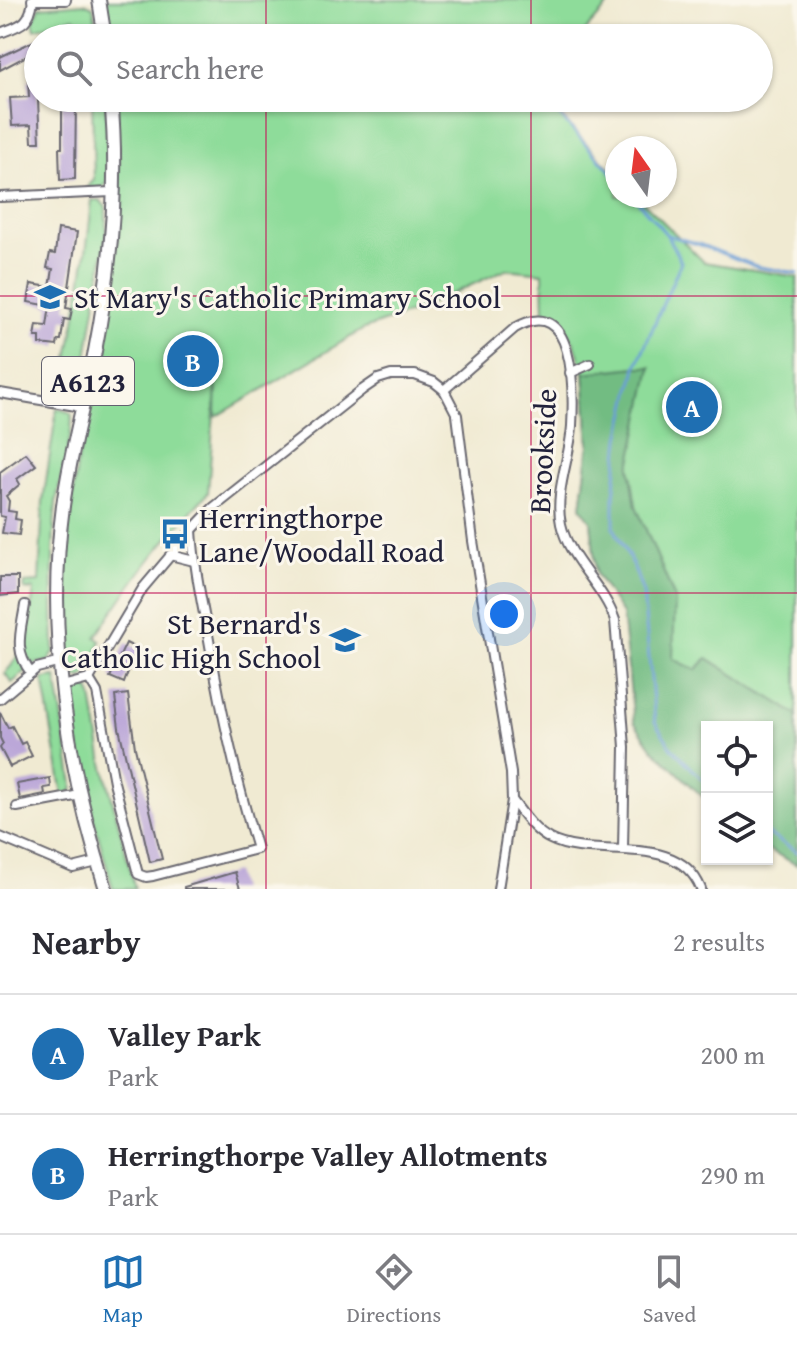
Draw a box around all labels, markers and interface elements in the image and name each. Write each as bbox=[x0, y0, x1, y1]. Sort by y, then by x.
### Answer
search box bbox=[24, 24, 773, 112]
icon: search bbox=[52, 46, 96, 90]
text: Search here bbox=[116, 46, 264, 90]
north arrow bbox=[605, 136, 677, 208]
place label: St Mary's Catholic Primary School bbox=[74, 275, 501, 319]
school or university icon: St Mary's Catholic Primary School bbox=[33, 280, 67, 314]
pin: B bbox=[167, 331, 219, 391]
road number: A6123 bbox=[42, 357, 134, 405]
pin: A bbox=[666, 377, 718, 437]
street label: Brookside bbox=[517, 387, 567, 515]
place label: Herringthorpe Lane/Woodall Road bbox=[199, 495, 444, 573]
bus stop icon: Herringthorpe Lane/Woodall Road bbox=[158, 517, 192, 551]
your location bbox=[484, 594, 524, 634]
place label: St Bernard's Catholic High School bbox=[61, 601, 321, 679]
school or university icon: St Bernard's Catholic High School bbox=[328, 623, 362, 657]
map controls bbox=[701, 721, 773, 865]
button: locate bbox=[701, 721, 773, 793]
button: layers bbox=[701, 793, 773, 865]
text: Nearby bbox=[32, 917, 141, 966]
text: 2 results bbox=[673, 922, 765, 961]
text: Valley Park bbox=[108, 1013, 261, 1057]
text: A bbox=[50, 1035, 66, 1074]
text: 200 m bbox=[700, 1035, 765, 1074]
text: Park bbox=[108, 1057, 158, 1096]
text: Herringthorpe Valley Allotments bbox=[108, 1133, 548, 1177]
text: B bbox=[50, 1155, 66, 1194]
text: 290 m bbox=[700, 1155, 765, 1194]
text: Park bbox=[108, 1177, 158, 1216]
tab: Map bbox=[101, 1250, 145, 1330]
tab: Directions bbox=[347, 1250, 441, 1330]
tab: Saved bbox=[643, 1250, 696, 1330]

